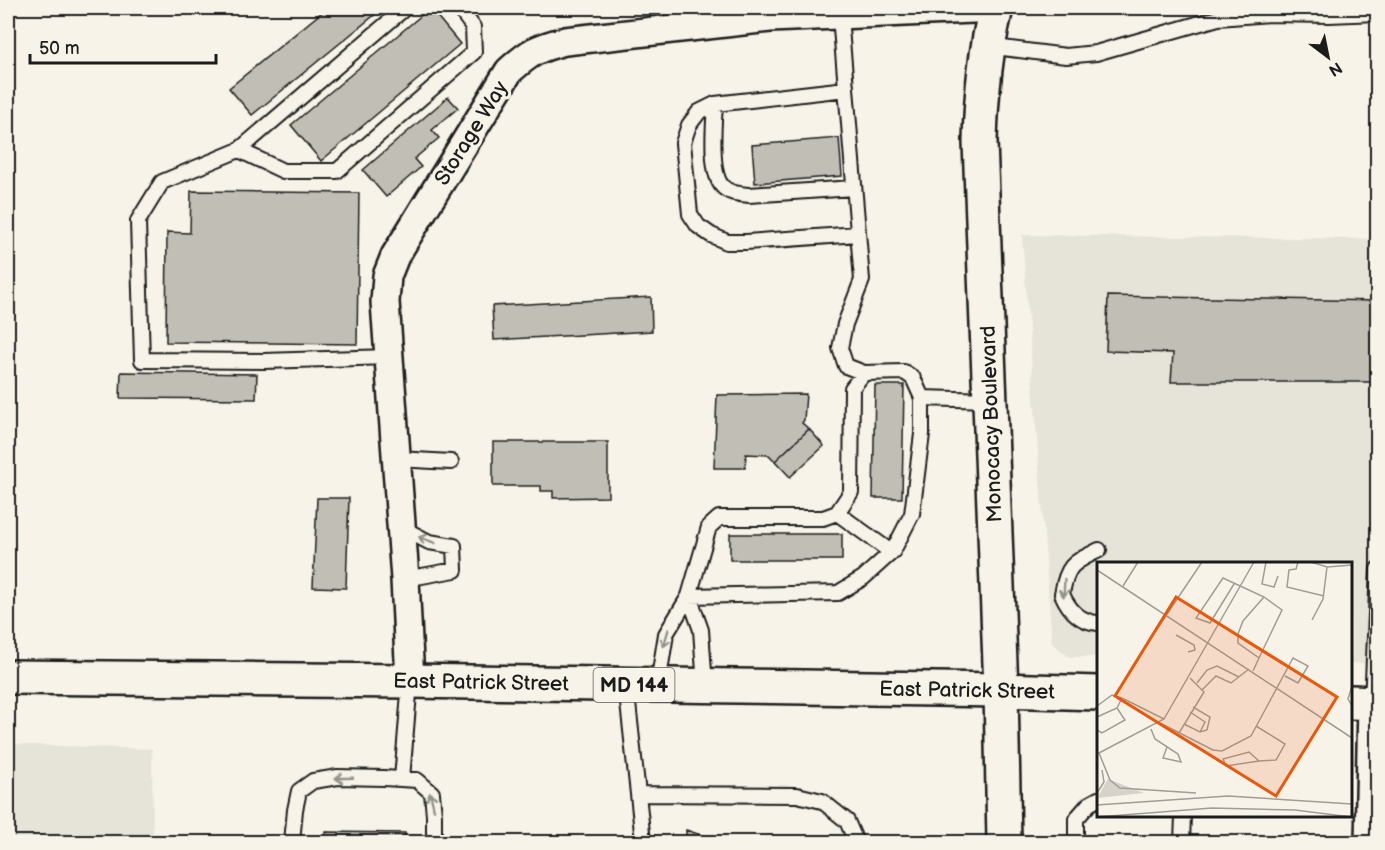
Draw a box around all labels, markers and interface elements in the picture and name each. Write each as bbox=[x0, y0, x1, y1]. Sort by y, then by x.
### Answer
scale bar bbox=[30, 27, 216, 65]
north arrow bbox=[1298, 27, 1358, 87]
text: 50 m bbox=[39, 38, 80, 59]
text: N bbox=[1325, 57, 1345, 80]
street label: Storage Way bbox=[429, 76, 514, 190]
street label: Monocacy Boulevard bbox=[976, 325, 1007, 523]
one-way arrow bbox=[418, 534, 436, 545]
inset map bbox=[1097, 562, 1352, 817]
one-way arrow bbox=[1059, 577, 1070, 597]
one-way arrow bbox=[660, 628, 672, 647]
street label: East Patrick Street bbox=[393, 668, 570, 697]
road number: MD 144 bbox=[594, 668, 674, 702]
street label: East Patrick Street bbox=[879, 676, 1056, 705]
one-way arrow bbox=[334, 772, 354, 783]
one-way arrow bbox=[425, 792, 437, 811]

